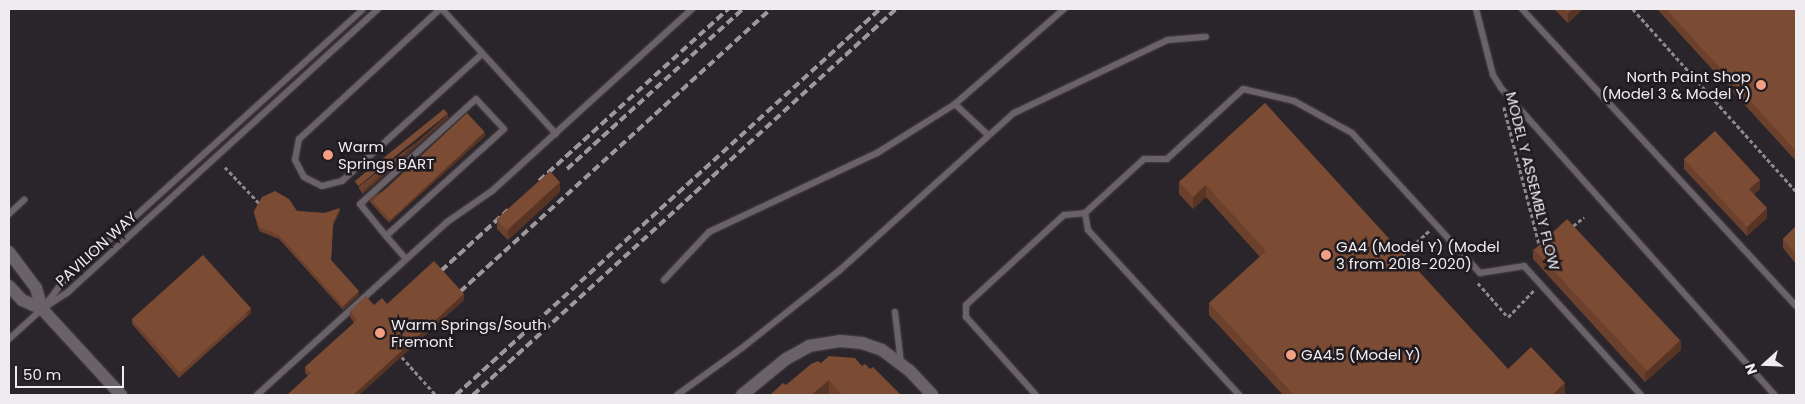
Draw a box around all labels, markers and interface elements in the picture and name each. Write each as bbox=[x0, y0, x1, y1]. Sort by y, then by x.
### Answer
place label: North Paint Shop (Model 3 & Model Y) bbox=[1601, 67, 1751, 102]
marker: North Paint Shop (Model 3 & Model Y) bbox=[1755, 79, 1767, 91]
street label: MODEL Y ASSEMBLY FLOW bbox=[1502, 90, 1564, 272]
place label: Warm Springs BART bbox=[338, 137, 434, 172]
marker: Warm Springs BART bbox=[322, 149, 334, 161]
street label: PAVILION WAY bbox=[52, 208, 140, 290]
place label: GA4 (Model Y) (Model 3 from 2018-2020) bbox=[1336, 237, 1500, 272]
marker: GA4 (Model Y) (Model 3 from 2018-2020) bbox=[1320, 249, 1332, 261]
place label: Warm Springs/South Fremont bbox=[391, 315, 547, 350]
marker: Warm Springs/South Fremont bbox=[373, 326, 387, 340]
north arrow bbox=[1740, 339, 1790, 389]
place label: GA4.5 (Model Y) bbox=[1301, 346, 1421, 364]
marker: GA4.5 (Model Y) bbox=[1285, 349, 1297, 361]
scale bar bbox=[18, 356, 126, 388]
text: N bbox=[1740, 361, 1762, 377]
text: 50 m bbox=[23, 364, 61, 385]

